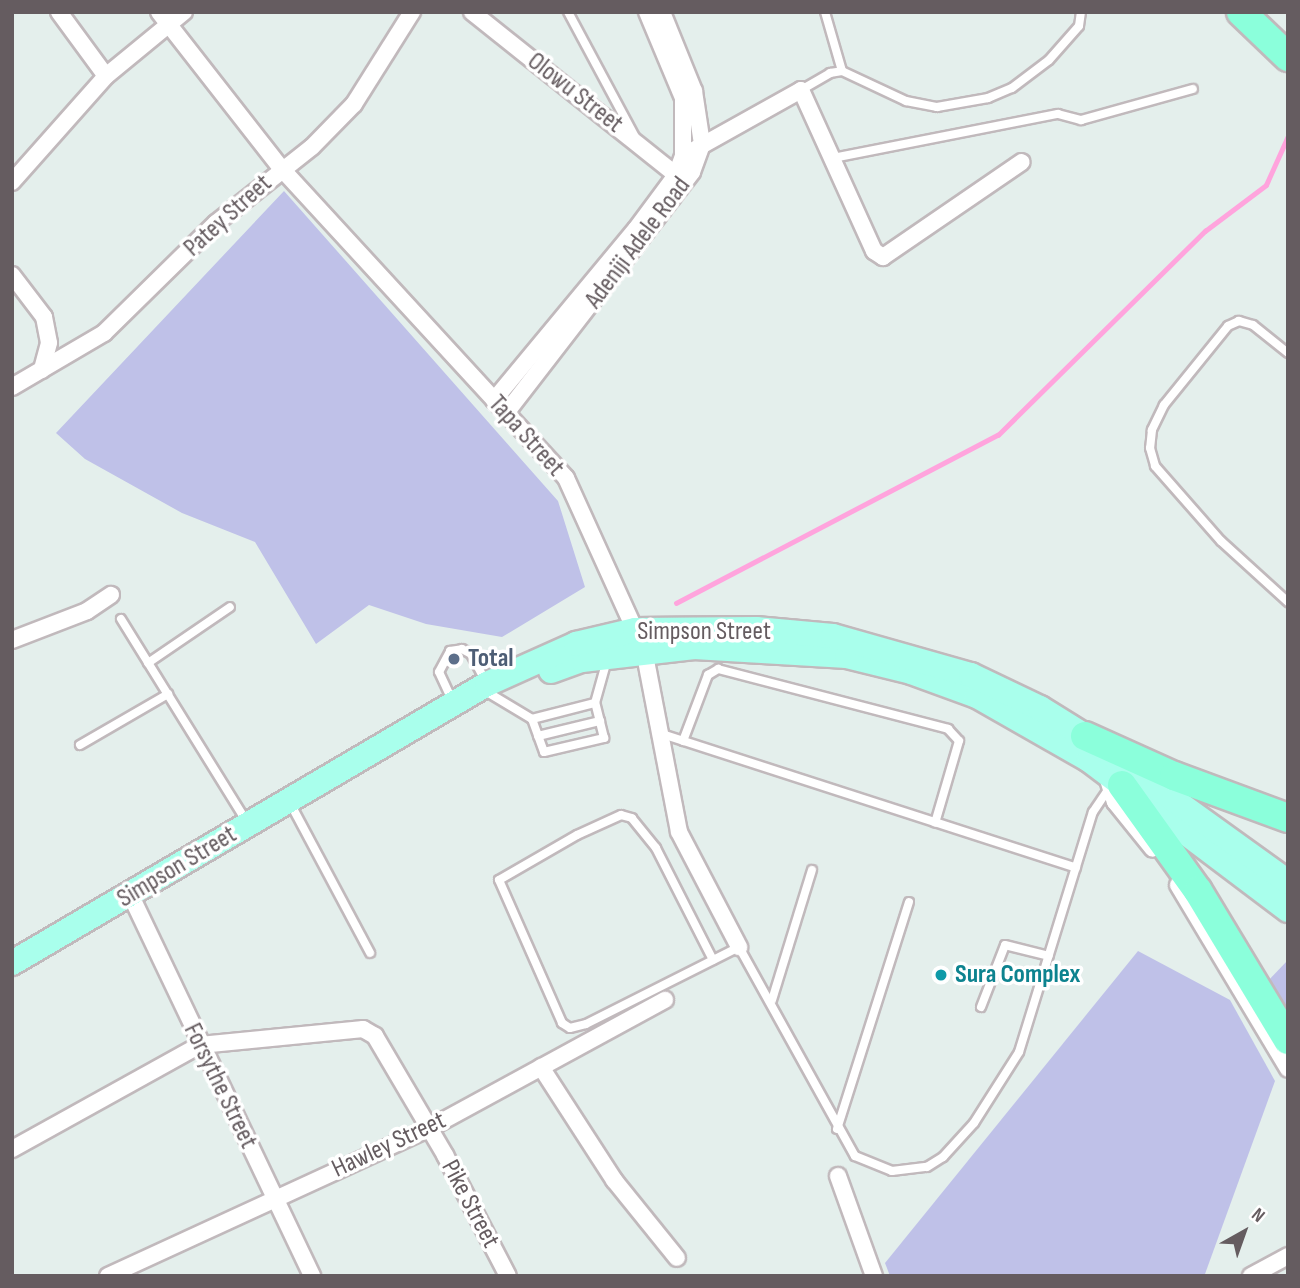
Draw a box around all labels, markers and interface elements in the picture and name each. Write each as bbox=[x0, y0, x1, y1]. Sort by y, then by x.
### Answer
street label: Olowu Street bbox=[521, 46, 629, 140]
street label: Patey Street bbox=[178, 168, 278, 264]
street label: Adeniji Adele Road bbox=[578, 171, 698, 315]
street label: Tapa Street bbox=[481, 389, 571, 483]
street label: Simpson Street bbox=[637, 616, 771, 648]
place label: Total bbox=[468, 643, 514, 675]
marker: Total bbox=[446, 651, 462, 667]
street label: Simpson Street bbox=[112, 819, 242, 915]
place label: Sura Complex bbox=[955, 959, 1080, 991]
marker: Sura Complex bbox=[933, 967, 949, 983]
street label: Forsythe Street bbox=[176, 1018, 264, 1154]
street label: Hawley Street bbox=[327, 1105, 451, 1185]
street label: Pike Street bbox=[434, 1155, 506, 1253]
north arrow bbox=[1209, 1197, 1279, 1267]
text: N bbox=[1247, 1203, 1269, 1228]

